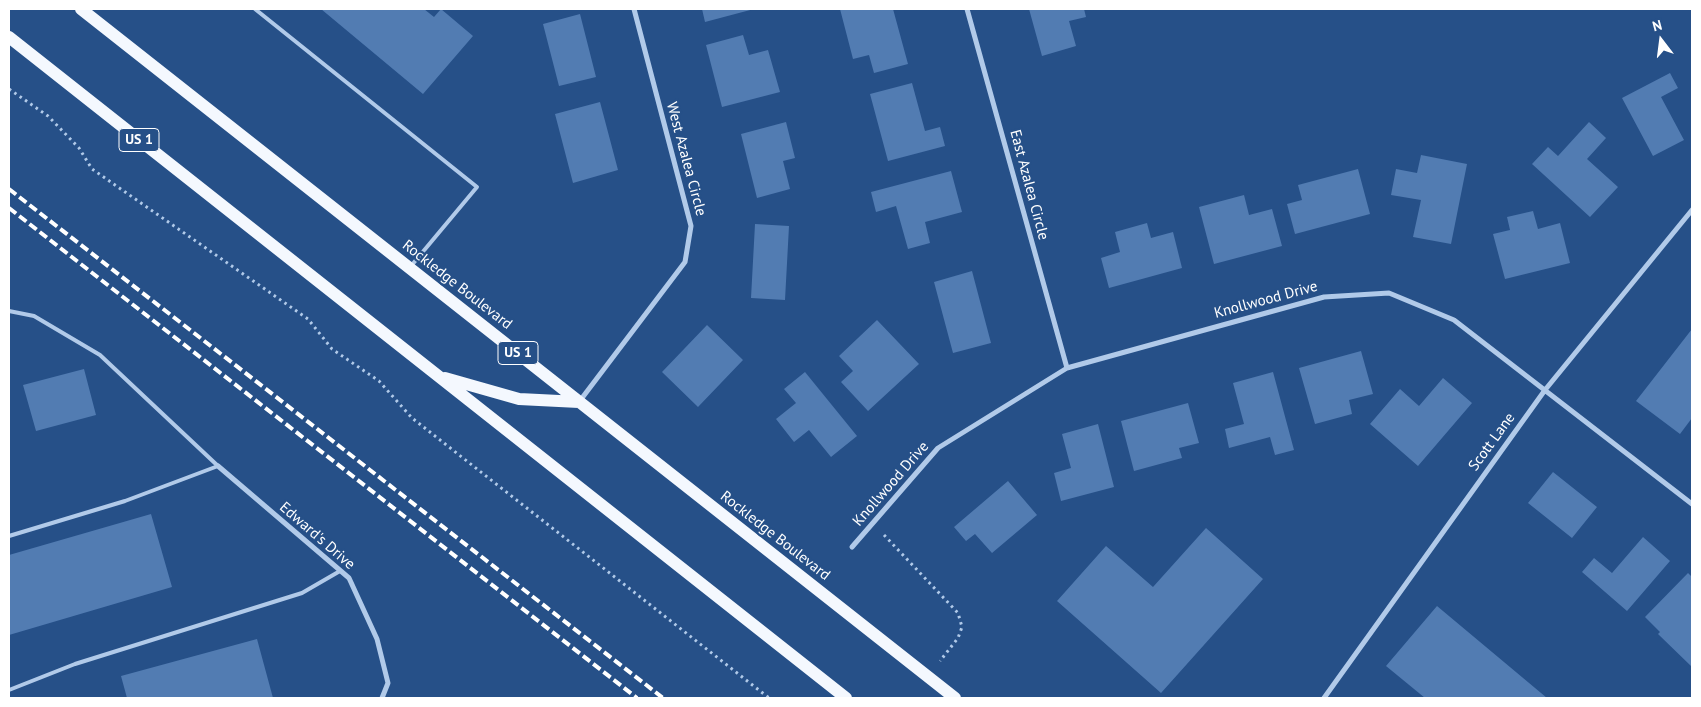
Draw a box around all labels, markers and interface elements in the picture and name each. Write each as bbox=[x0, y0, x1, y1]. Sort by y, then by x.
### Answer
north arrow bbox=[1636, 15, 1686, 65]
text: N bbox=[1650, 16, 1664, 35]
street label: West Azalea Circle bbox=[662, 100, 710, 218]
road number: US 1 bbox=[119, 128, 159, 152]
street label: East Azalea Circle bbox=[1006, 128, 1052, 242]
street label: Rockledge Boulevard bbox=[399, 237, 515, 333]
street label: Knollwood Drive bbox=[1212, 278, 1320, 322]
road number: US 1 bbox=[498, 342, 538, 364]
street label: Scott Lane bbox=[1465, 409, 1519, 475]
street label: Knollwood Drive bbox=[849, 438, 933, 530]
street label: Rockledge Boulevard bbox=[717, 488, 833, 584]
street label: Edward's Drive bbox=[276, 498, 358, 574]

